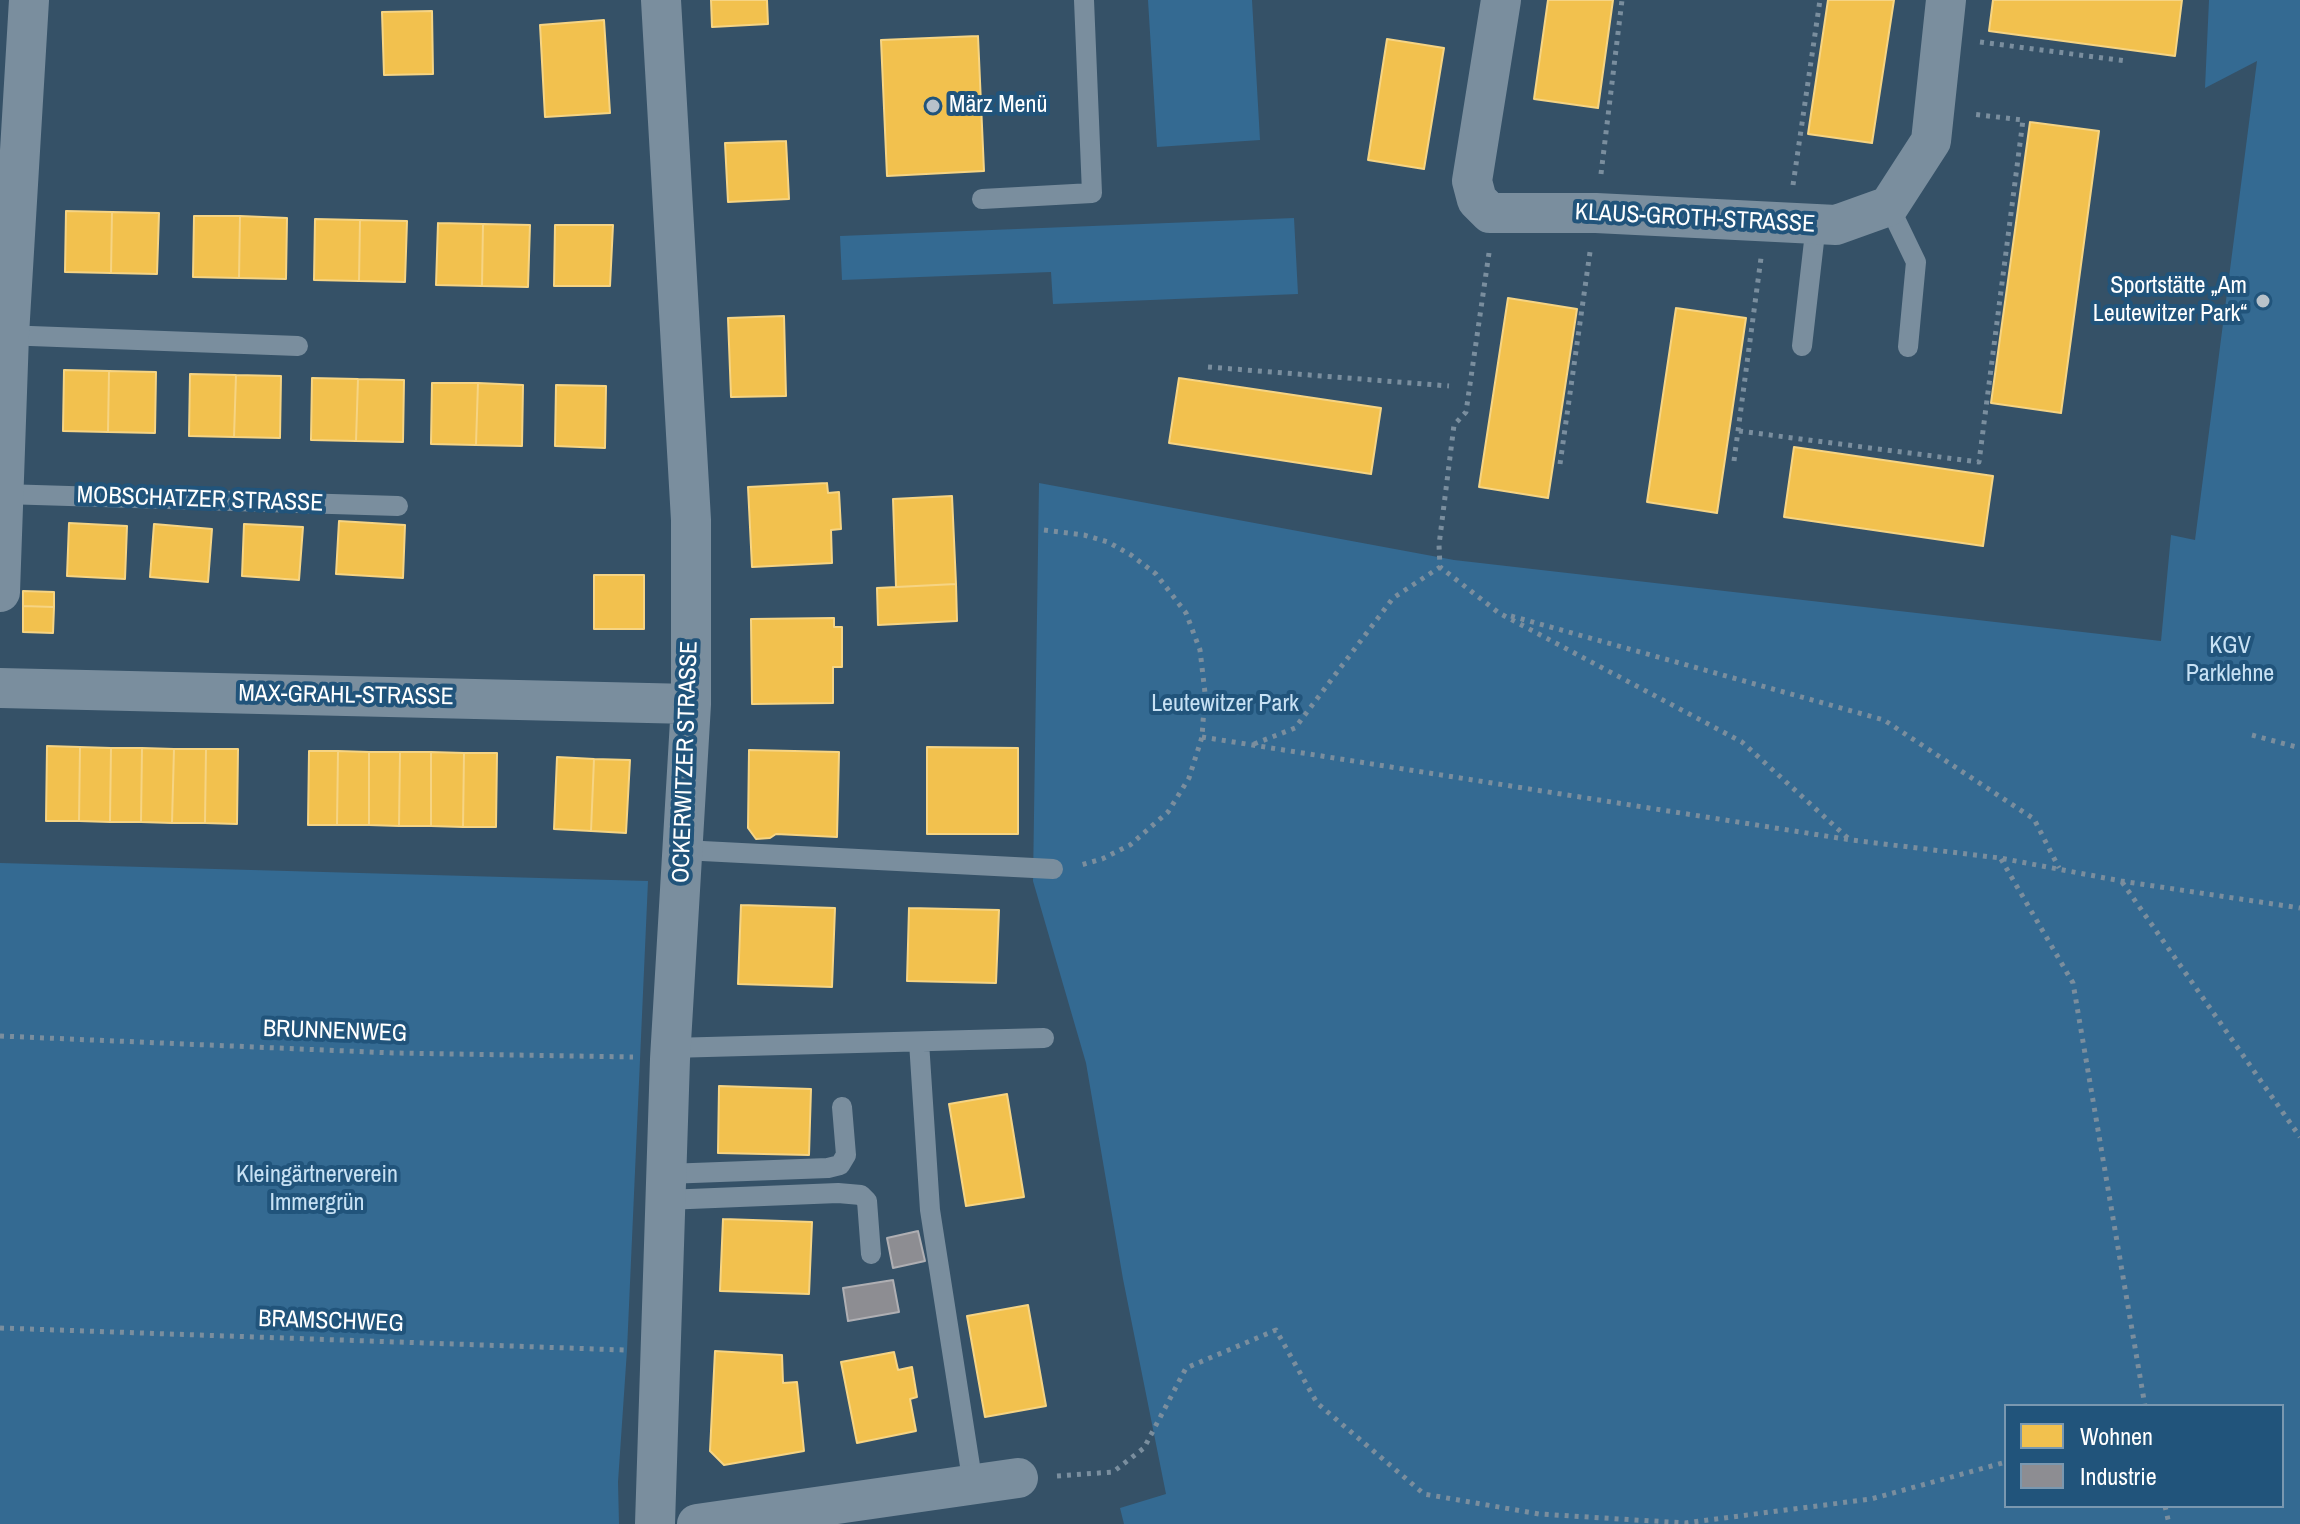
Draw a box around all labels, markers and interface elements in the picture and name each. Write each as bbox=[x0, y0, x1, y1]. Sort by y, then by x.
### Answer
place label: März Menü bbox=[949, 92, 1047, 120]
marker: März Menü bbox=[924, 97, 942, 115]
street label: KLAUS-GROTH-STRASSE bbox=[1574, 198, 1816, 240]
place label: Sportstätte „Am Leutewitzer Park“ bbox=[2093, 273, 2247, 329]
marker: Sportstätte „Am Leutewitzer Park“ bbox=[2254, 292, 2272, 310]
street label: MOBSCHATZER STRASSE bbox=[76, 481, 324, 519]
park label: KGV Parklehne bbox=[2186, 633, 2274, 689]
street label: OCKERWITZER STRASSE bbox=[667, 640, 705, 884]
street label: MAX-GRAHL-STRASSE bbox=[238, 680, 454, 712]
park label: Leutewitzer Park bbox=[1151, 691, 1299, 719]
street label: BRUNNENWEG bbox=[262, 1015, 408, 1049]
park label: Kleingärtnerverein Immergrün bbox=[236, 1162, 398, 1218]
street label: BRAMSCHWEG bbox=[258, 1305, 404, 1339]
legend bbox=[2004, 1404, 2284, 1508]
text: Wohnen bbox=[2080, 1420, 2153, 1452]
text: Industrie bbox=[2080, 1460, 2157, 1492]

